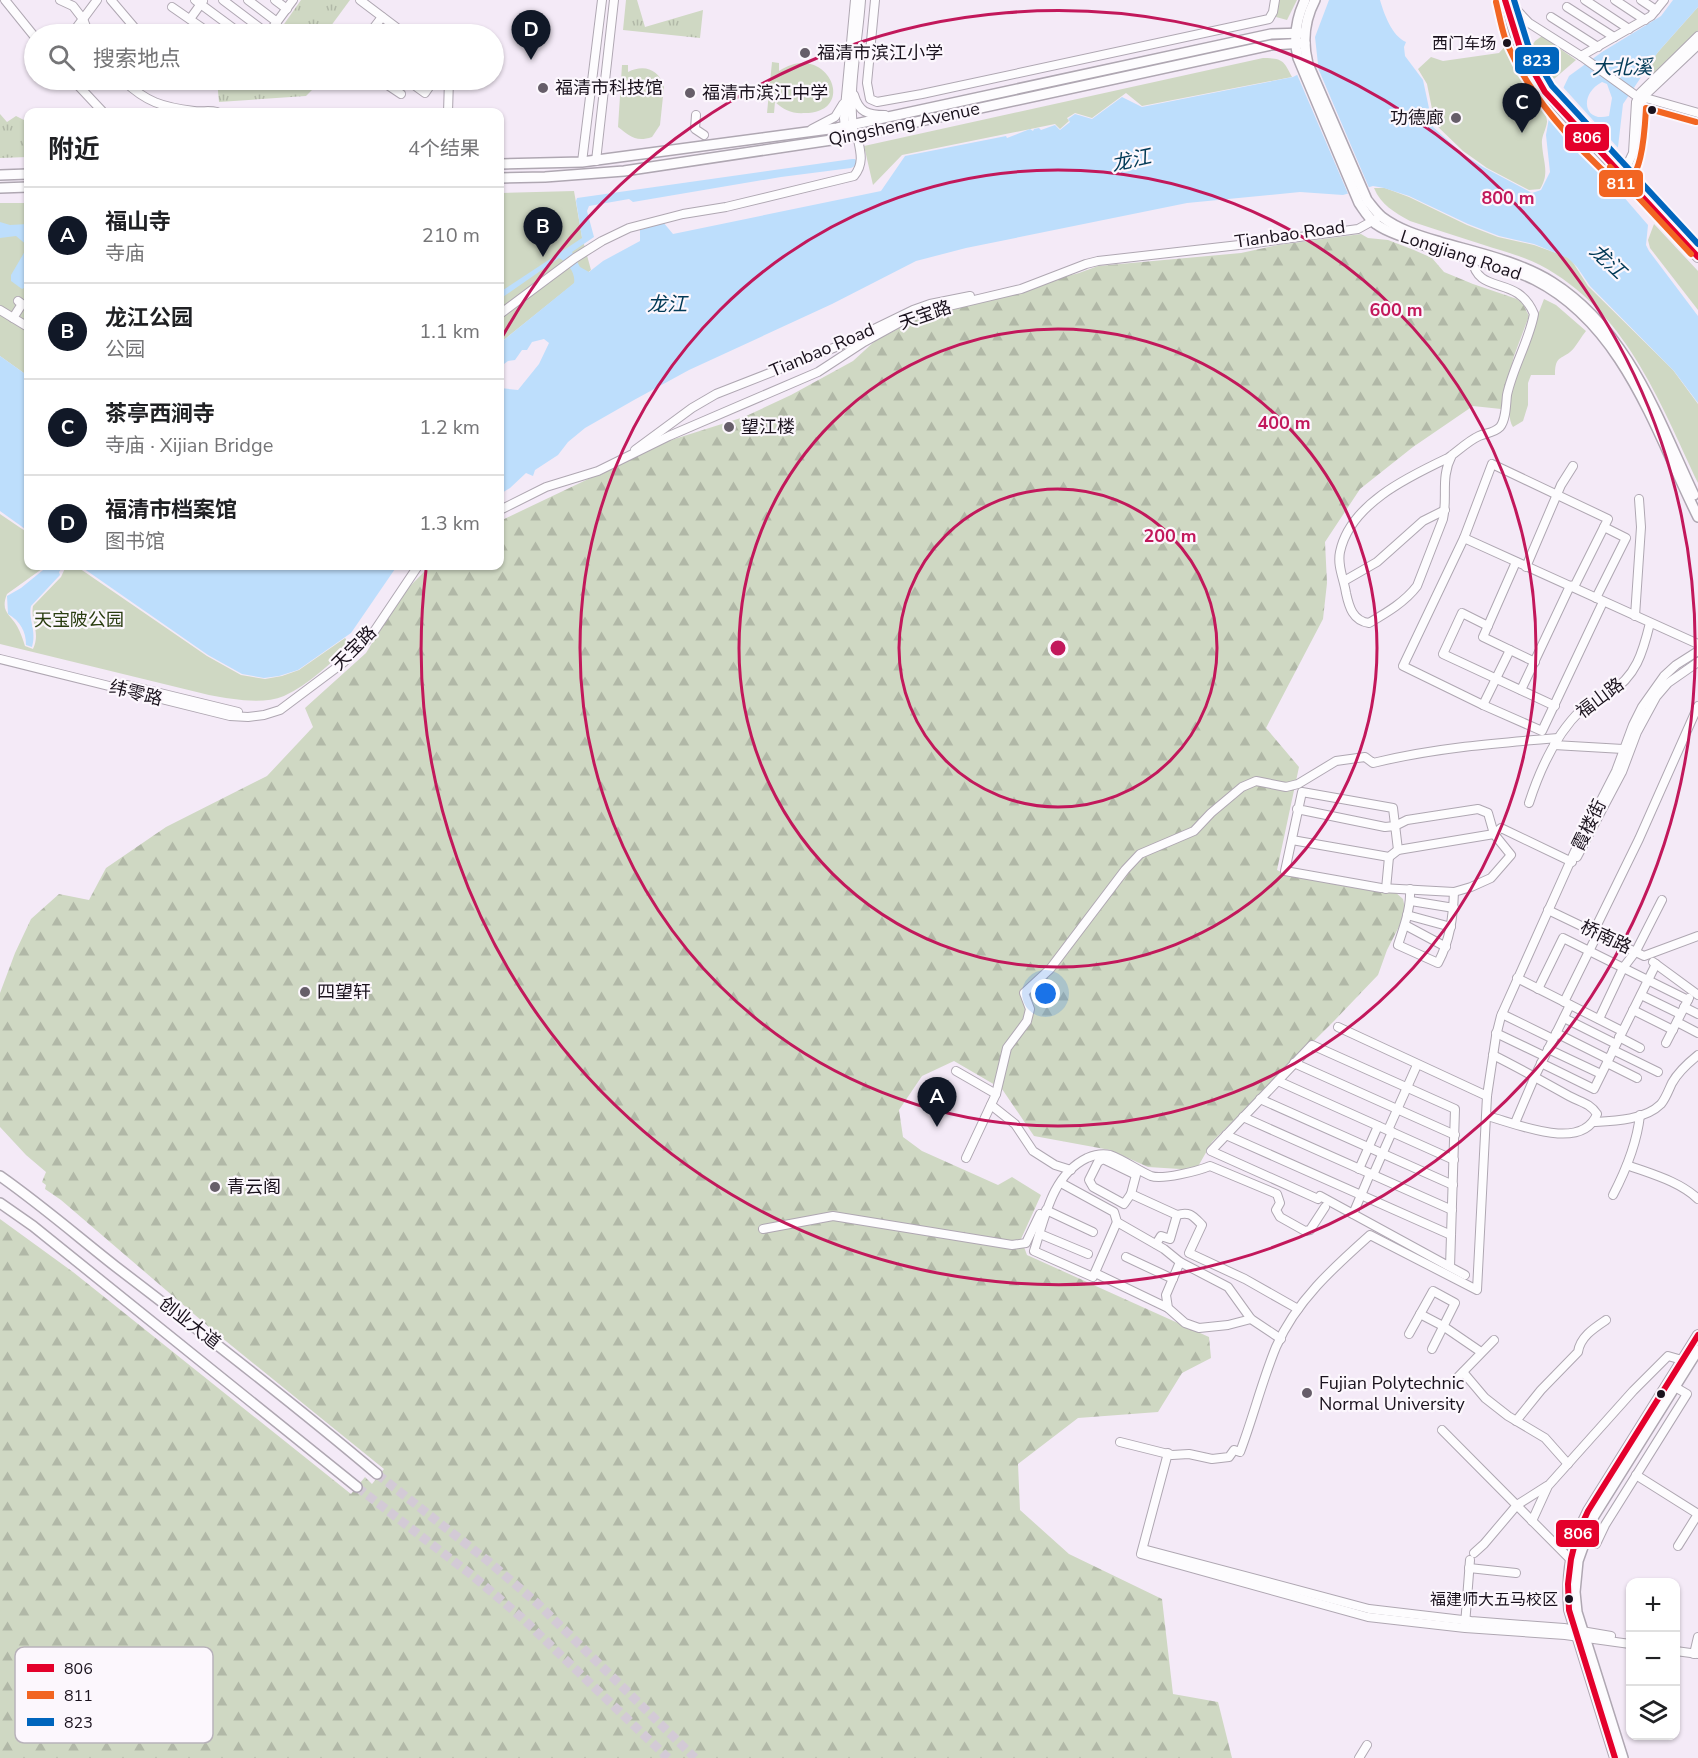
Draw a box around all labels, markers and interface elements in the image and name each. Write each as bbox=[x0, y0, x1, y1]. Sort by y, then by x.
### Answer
pin: D bbox=[512, 10, 550, 60]
search box bbox=[24, 24, 504, 90]
place label: 西门车场 bbox=[1432, 33, 1496, 55]
marker: 西门车场 bbox=[1501, 37, 1513, 49]
icon: search bbox=[45, 41, 78, 74]
place label: 福清市滨江小学 bbox=[817, 41, 943, 65]
text: 搜索地点 bbox=[93, 44, 181, 74]
marker: 福清市滨江小学 bbox=[798, 46, 812, 60]
line badge: 823 bbox=[1514, 46, 1560, 75]
text: 823 bbox=[1523, 50, 1551, 72]
water label: 大北溪 bbox=[1592, 54, 1654, 81]
place label: 福清市科技馆 bbox=[555, 76, 663, 100]
marker: 福清市科技馆 bbox=[536, 81, 550, 95]
place label: 福清市滨江中学 bbox=[702, 81, 828, 105]
pin: C bbox=[1502, 84, 1541, 133]
marker: 福清市滨江中学 bbox=[683, 86, 697, 100]
street label: Qingsheng Avenue bbox=[826, 96, 982, 152]
unlabelled marker bbox=[1646, 104, 1658, 116]
place label: 功德廊 bbox=[1390, 106, 1444, 130]
marker: 功德廊 bbox=[1449, 111, 1463, 125]
line badge: 806 bbox=[1564, 123, 1610, 152]
text: 806 bbox=[1573, 127, 1601, 149]
text: 附近 bbox=[48, 132, 100, 167]
text: 4个结果 bbox=[408, 135, 480, 162]
water label: 龙江 bbox=[1109, 143, 1155, 178]
line badge: 811 bbox=[1598, 169, 1644, 198]
text: 811 bbox=[1607, 173, 1635, 195]
text: 800 m bbox=[1481, 186, 1535, 210]
text: 福山寺 bbox=[105, 207, 171, 237]
pin: B bbox=[524, 208, 562, 257]
street label: Tianbao Road bbox=[1233, 214, 1347, 254]
text: A bbox=[60, 222, 75, 249]
text: 210 m bbox=[422, 222, 480, 249]
street label: Longjiang Road bbox=[1398, 224, 1524, 286]
water label: 龙江 bbox=[1584, 238, 1633, 286]
text: 寺庙 bbox=[105, 240, 145, 267]
water label: 龙江 bbox=[647, 291, 689, 318]
street label: 天宝路 bbox=[896, 295, 954, 335]
text: 600 m bbox=[1369, 298, 1423, 322]
text: 龙江公园 bbox=[105, 303, 193, 333]
street label: Tianbao Road bbox=[766, 317, 878, 383]
text: B bbox=[61, 318, 74, 345]
text: 1.1 km bbox=[419, 318, 480, 345]
text: 公园 bbox=[105, 336, 145, 363]
text: 茶亭西涧寺 bbox=[105, 399, 215, 429]
text: 400 m bbox=[1257, 411, 1311, 435]
text: C bbox=[61, 414, 74, 441]
text: 1.2 km bbox=[419, 414, 480, 441]
place label: 望江楼 bbox=[741, 415, 795, 439]
marker: 望江楼 bbox=[722, 420, 736, 434]
text: 寺庙 · Xijian Bridge bbox=[105, 432, 273, 459]
text: 福清市档案馆 bbox=[105, 495, 237, 525]
text: D bbox=[60, 510, 75, 537]
text: 1.3 km bbox=[419, 510, 480, 537]
text: 200 m bbox=[1143, 524, 1197, 548]
text: 图书馆 bbox=[105, 528, 165, 555]
park label: 天宝陂公园 bbox=[34, 608, 124, 632]
street label: 天宝路 bbox=[326, 620, 382, 676]
centre of rings bbox=[1048, 638, 1068, 658]
street label: 福山路 bbox=[1571, 672, 1629, 724]
street label: 纬零路 bbox=[107, 675, 165, 711]
street label: 霞楼街 bbox=[1566, 795, 1612, 855]
street label: 桥南路 bbox=[1576, 915, 1636, 959]
your location bbox=[1031, 979, 1060, 1008]
place label: 四望轩 bbox=[317, 980, 371, 1004]
marker: 四望轩 bbox=[298, 985, 312, 999]
pin: A bbox=[918, 1078, 956, 1127]
place label: 青云阁 bbox=[227, 1175, 281, 1199]
marker: 青云阁 bbox=[208, 1180, 222, 1194]
street label: 创业大道 bbox=[154, 1291, 226, 1355]
place label: Fujian Polytechnic Normal University bbox=[1319, 1371, 1465, 1416]
marker: Fujian Polytechnic Normal University bbox=[1300, 1386, 1314, 1400]
unlabelled marker bbox=[1655, 1388, 1667, 1400]
line badge: 806 bbox=[1555, 1519, 1600, 1548]
text: 806 bbox=[1564, 1523, 1592, 1545]
map controls bbox=[1626, 1578, 1680, 1740]
button: + bbox=[1626, 1578, 1680, 1632]
place label: 福建师大五马校区 bbox=[1430, 1589, 1558, 1611]
marker: 福建师大五马校区 bbox=[1563, 1593, 1575, 1605]
button: − bbox=[1626, 1632, 1680, 1686]
legend bbox=[15, 1647, 213, 1743]
text: 806 bbox=[64, 1658, 93, 1680]
text: 811 bbox=[64, 1685, 93, 1707]
button: layers bbox=[1626, 1686, 1680, 1740]
text: 823 bbox=[64, 1712, 93, 1734]

